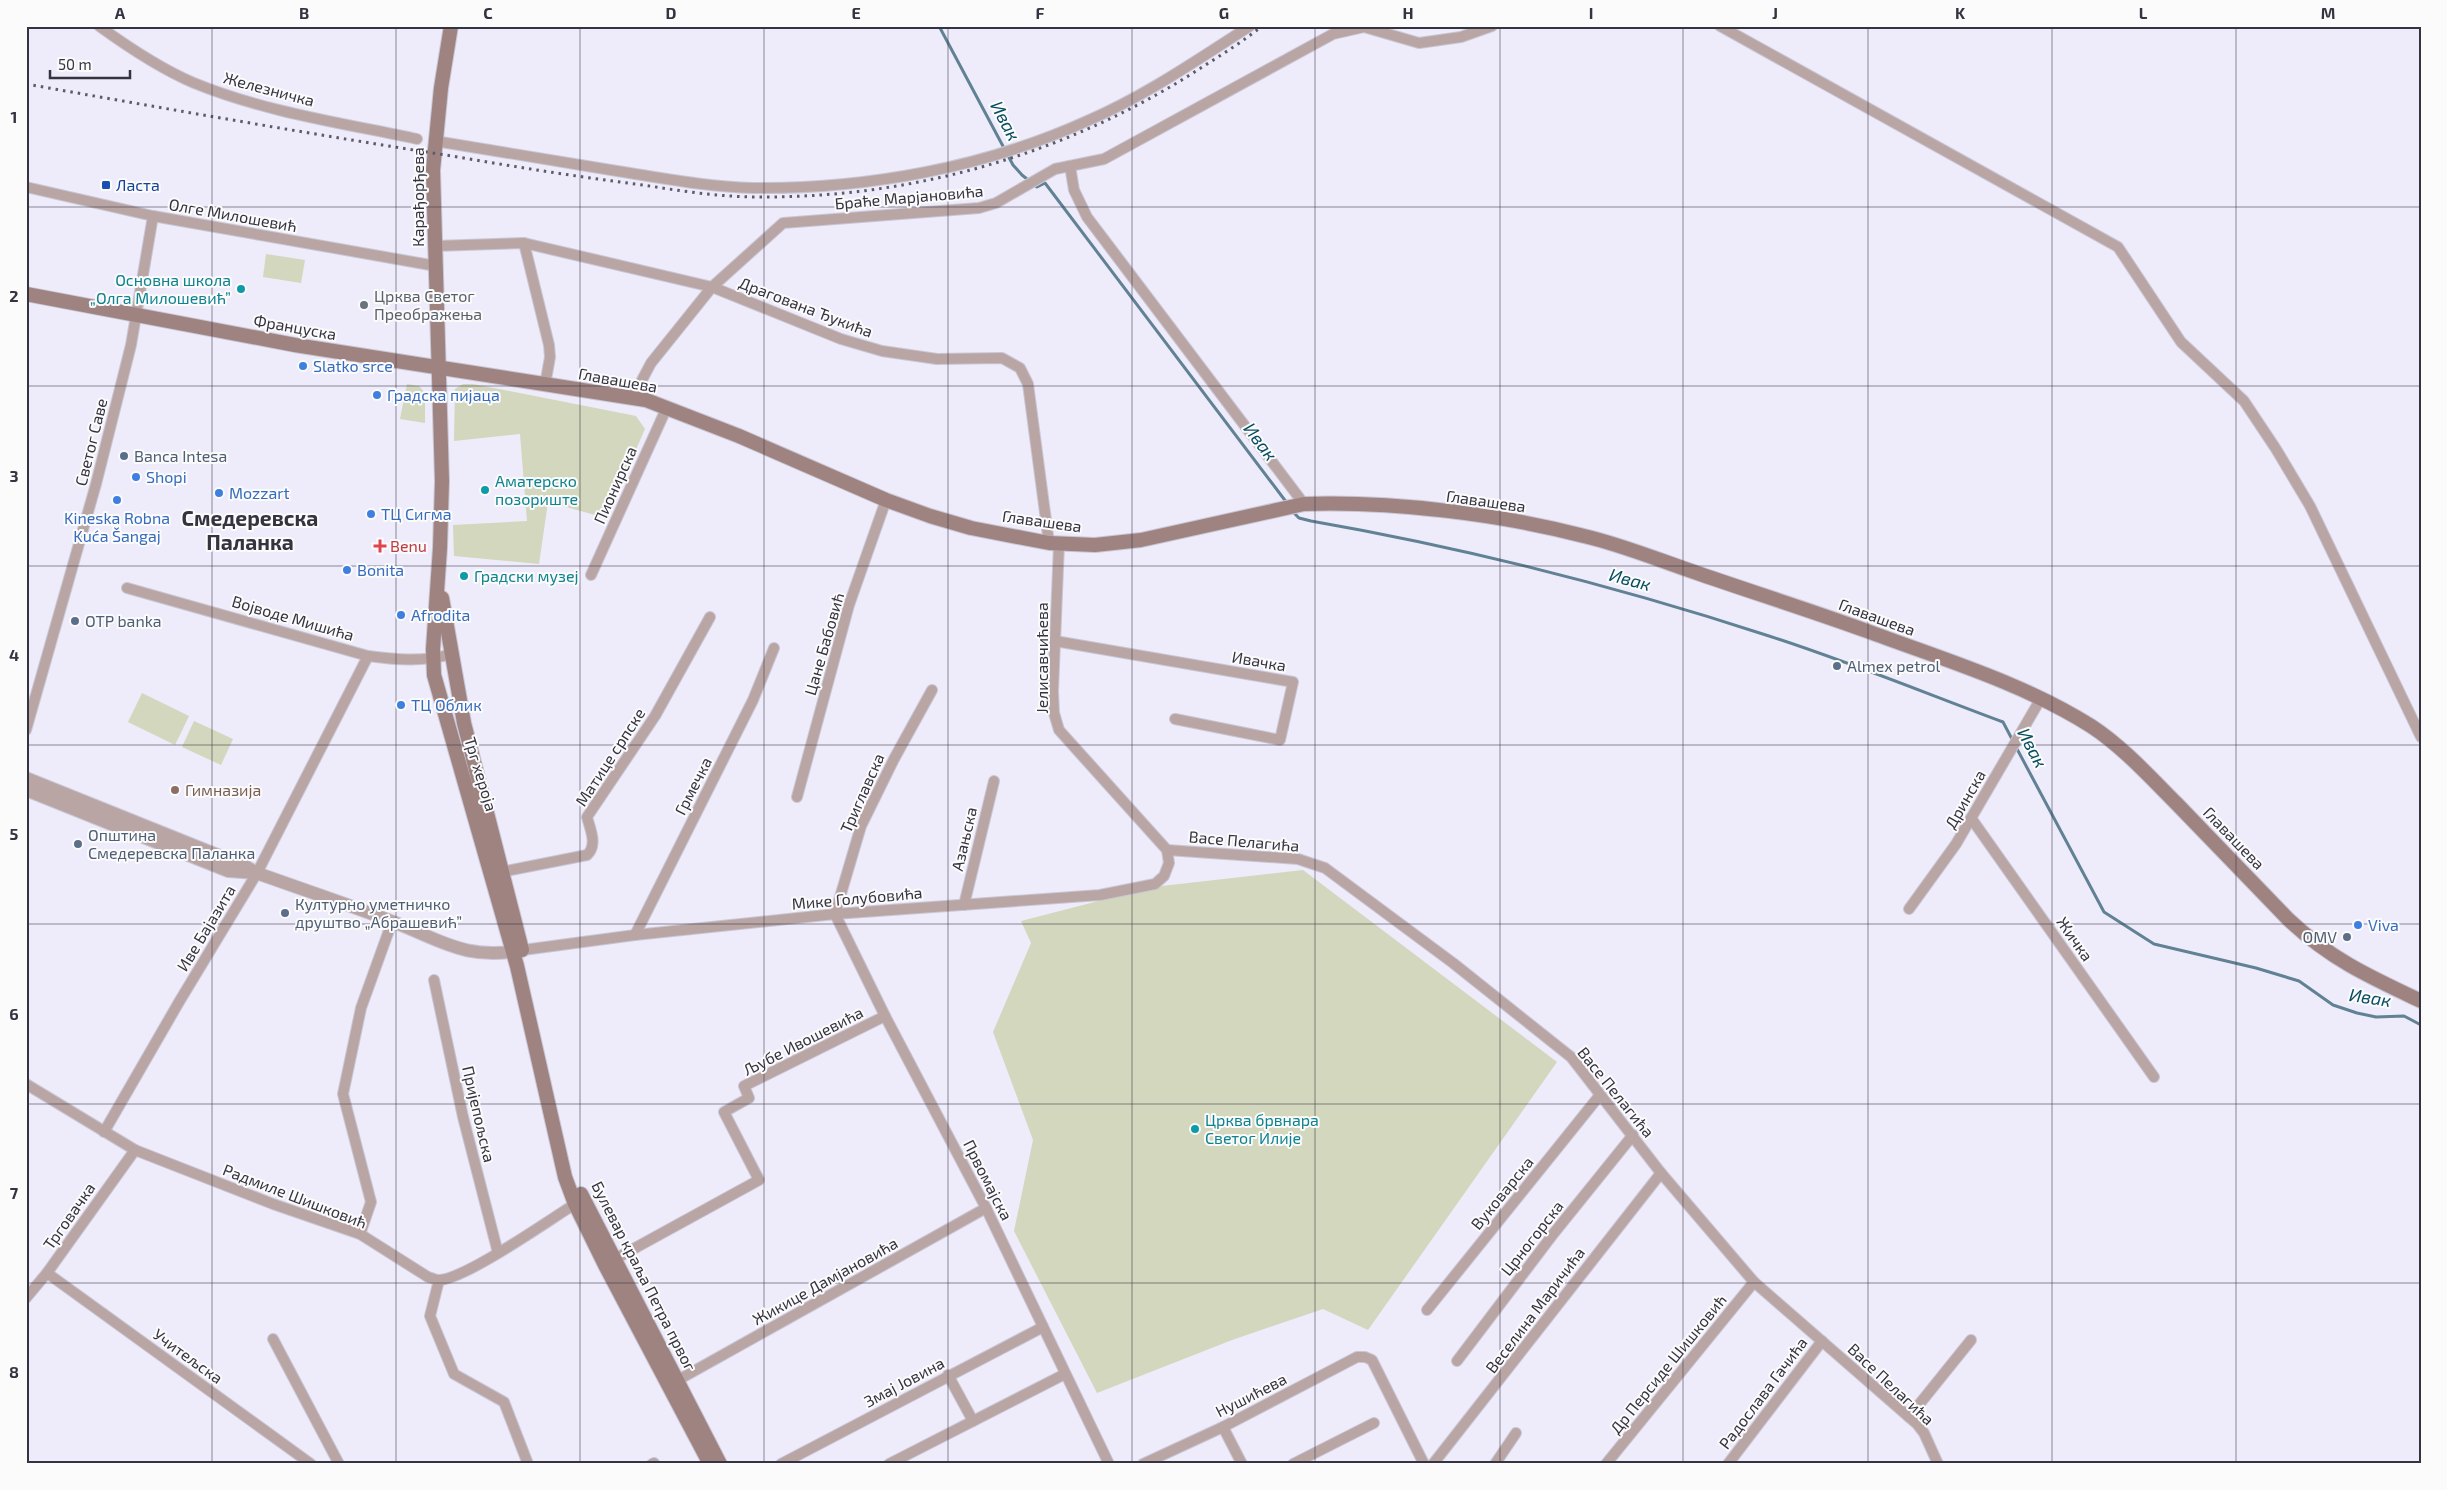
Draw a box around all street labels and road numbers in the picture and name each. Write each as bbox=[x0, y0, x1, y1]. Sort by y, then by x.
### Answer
street label: Железничка bbox=[222, 67, 317, 110]
street label: Карађорђева bbox=[408, 147, 428, 247]
street label: Браће Марјановића bbox=[834, 181, 984, 213]
street label: Олге Милошевић bbox=[168, 194, 299, 235]
street label: Драгована Ђукића bbox=[736, 272, 876, 342]
street label: Француска bbox=[252, 310, 338, 344]
street label: Главашева bbox=[577, 363, 659, 396]
street label: Светог Саве bbox=[70, 396, 111, 488]
street label: Пионирска bbox=[589, 443, 640, 526]
street label: Главашева bbox=[1445, 486, 1527, 515]
street label: Главашева bbox=[1001, 506, 1083, 535]
street label: Цане Бабовић bbox=[800, 590, 847, 697]
street label: Војводе Мишића bbox=[230, 591, 356, 645]
street label: Главашева bbox=[1836, 594, 1918, 639]
street label: Јелисавчићева bbox=[1032, 602, 1051, 714]
street label: Ивачка bbox=[1231, 646, 1288, 675]
street label: Матице српске bbox=[571, 704, 648, 809]
street label: Трг хероја bbox=[460, 734, 502, 814]
street label: Триглавска bbox=[836, 750, 887, 835]
street label: Грмечка bbox=[670, 754, 715, 818]
street label: Дринска bbox=[1940, 766, 1989, 831]
street label: Главашева bbox=[2200, 802, 2269, 873]
street label: Азањска bbox=[947, 805, 980, 873]
street label: Васе Пелагића bbox=[1188, 826, 1300, 855]
street label: Иве Бајазита bbox=[172, 881, 240, 975]
street label: Мике Голубовића bbox=[791, 882, 923, 914]
street label: Жичка bbox=[2053, 913, 2097, 965]
street label: Љубе Ивошевића bbox=[740, 1002, 866, 1080]
street label: Васе Пелагића bbox=[1574, 1043, 1659, 1141]
street label: Пријепољска bbox=[458, 1064, 500, 1164]
street label: Првомајска bbox=[959, 1136, 1017, 1224]
street label: Вуковарска bbox=[1466, 1152, 1538, 1234]
street label: Радмиле Шишковић bbox=[221, 1159, 370, 1232]
street label: Булевар краља Петра првог bbox=[587, 1178, 701, 1375]
street label: Трговачка bbox=[39, 1179, 99, 1253]
street label: Црногорска bbox=[1496, 1196, 1567, 1279]
street label: Жикице Дамјановића bbox=[749, 1233, 901, 1329]
street label: Веселина Маричића bbox=[1481, 1243, 1588, 1376]
street label: Др Персиде Шишковић bbox=[1606, 1290, 1730, 1437]
street label: Учитељска bbox=[150, 1324, 227, 1387]
street label: Радослава Гачића bbox=[1714, 1333, 1811, 1452]
street label: Васе Пелагића bbox=[1844, 1339, 1938, 1428]
street label: Змај Јовина bbox=[860, 1352, 948, 1412]
street label: Нушићева bbox=[1212, 1369, 1290, 1421]

